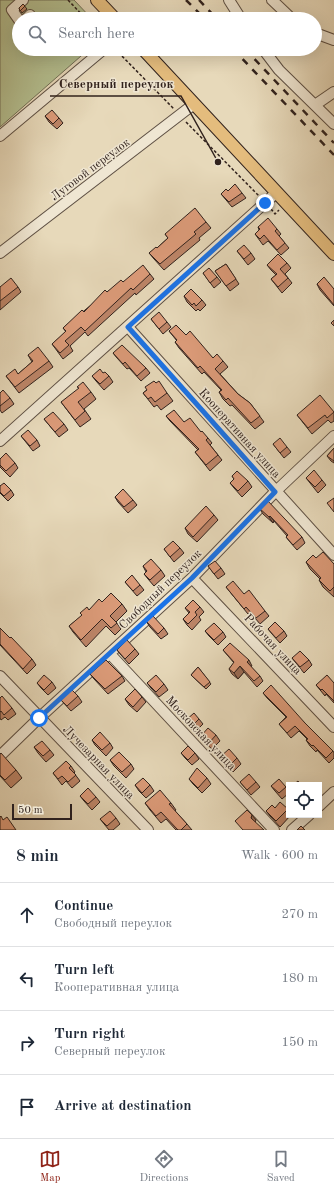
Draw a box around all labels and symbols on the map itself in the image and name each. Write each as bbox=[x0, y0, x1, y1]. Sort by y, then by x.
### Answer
callout: Северный переулок bbox=[50, 71, 181, 96]
text: Северный переулок bbox=[59, 78, 174, 91]
street label: Луговой переулок bbox=[49, 136, 132, 203]
route end bbox=[256, 194, 274, 212]
street label: Кооперативная улица bbox=[196, 387, 282, 481]
street label: Свободный переулок bbox=[117, 548, 204, 632]
street label: Рабочая улица bbox=[241, 612, 303, 677]
street label: Московская улица bbox=[163, 694, 238, 773]
route start bbox=[30, 709, 48, 727]
street label: Лучезарная улица bbox=[60, 724, 136, 802]
scale bar bbox=[12, 802, 72, 821]

